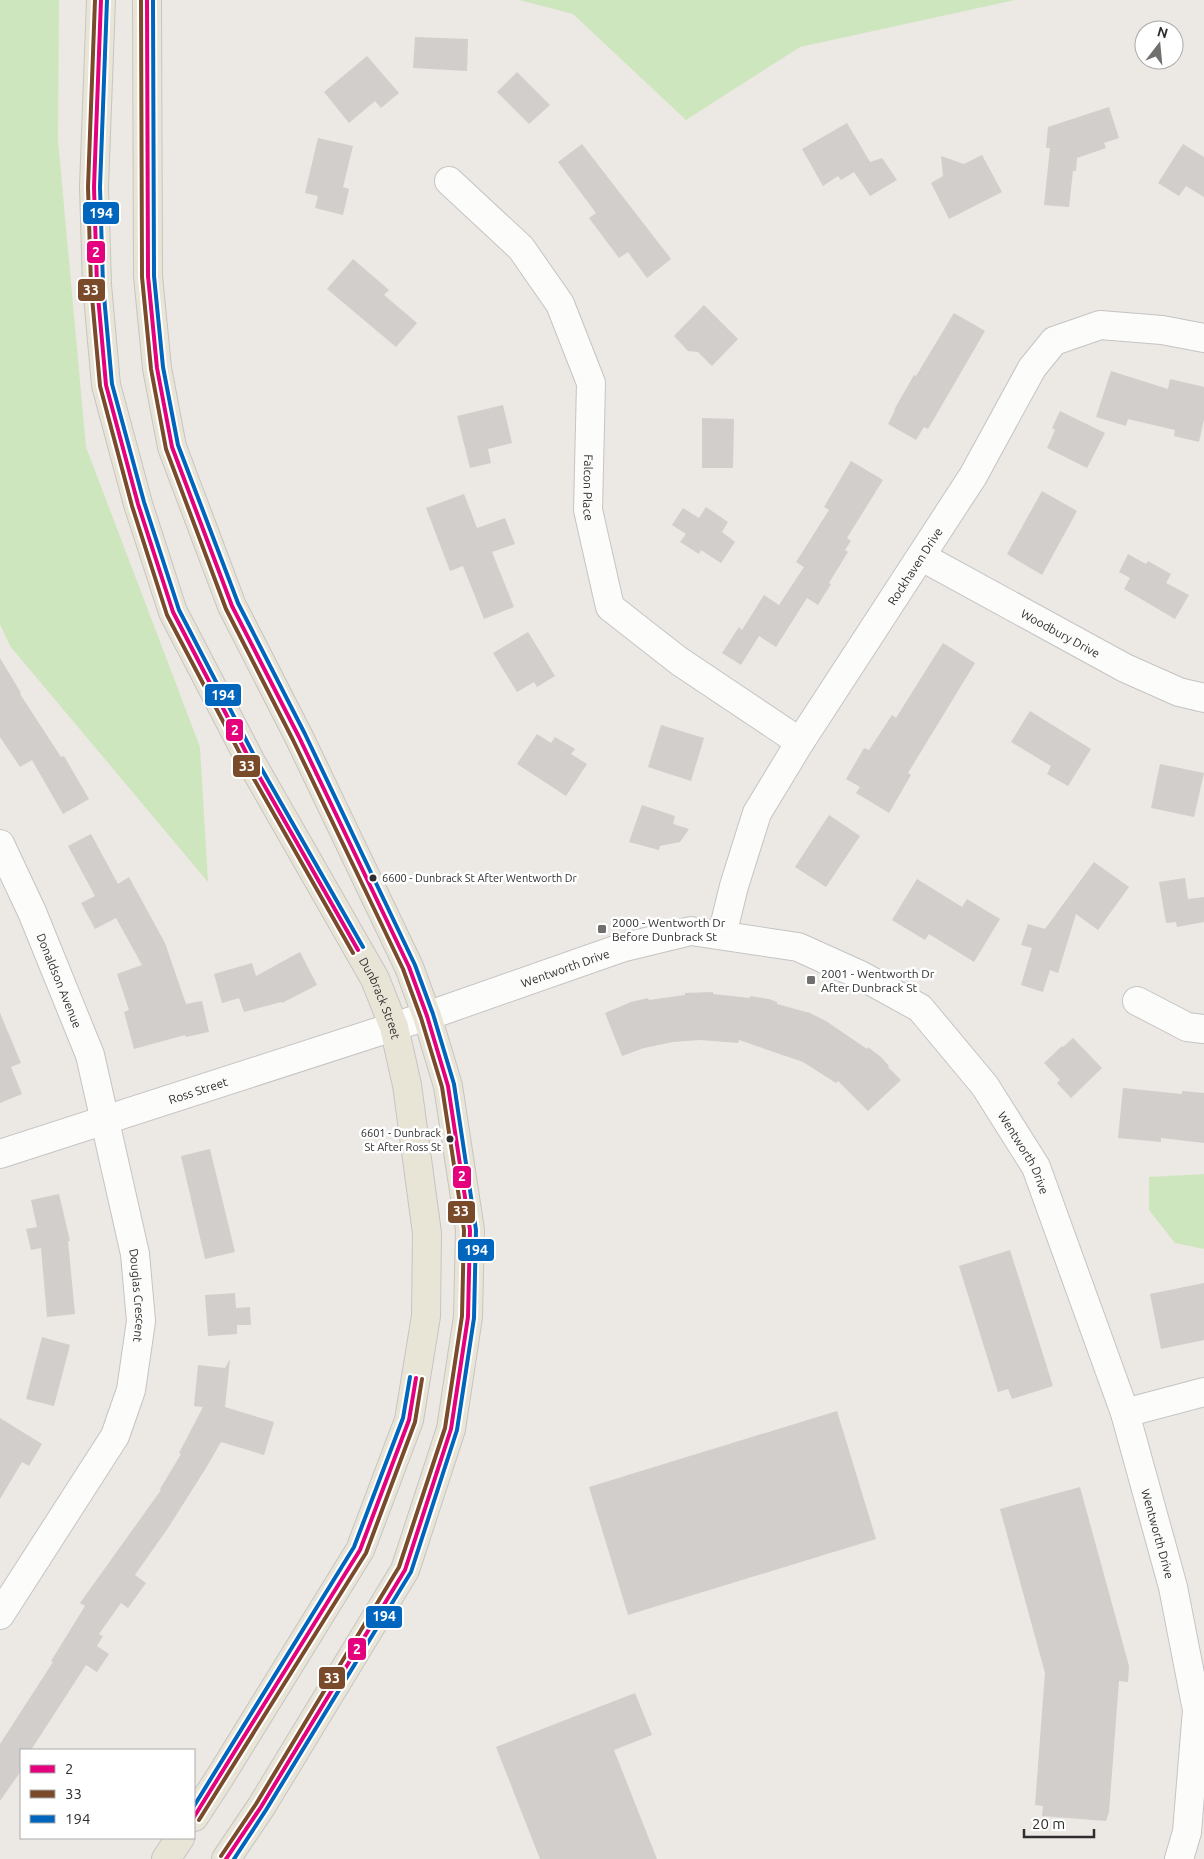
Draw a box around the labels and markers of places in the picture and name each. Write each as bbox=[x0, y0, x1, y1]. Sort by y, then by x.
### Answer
place label: 6600 - Dunbrack St After Wentworth Dr bbox=[382, 872, 578, 884]
marker: 6600 - Dunbrack St After Wentworth Dr bbox=[368, 873, 378, 883]
place label: 2000 - Wentworth Dr Before Dunbrack St bbox=[612, 916, 726, 943]
marker: 2000 - Wentworth Dr Before Dunbrack St bbox=[596, 923, 608, 935]
place label: 2001 - Wentworth Dr After Dunbrack St bbox=[821, 967, 935, 994]
marker: 2001 - Wentworth Dr After Dunbrack St bbox=[805, 974, 817, 986]
place label: 6601 - Dunbrack St After Ross St bbox=[361, 1127, 442, 1153]
marker: 6601 - Dunbrack St After Ross St bbox=[445, 1134, 455, 1144]

